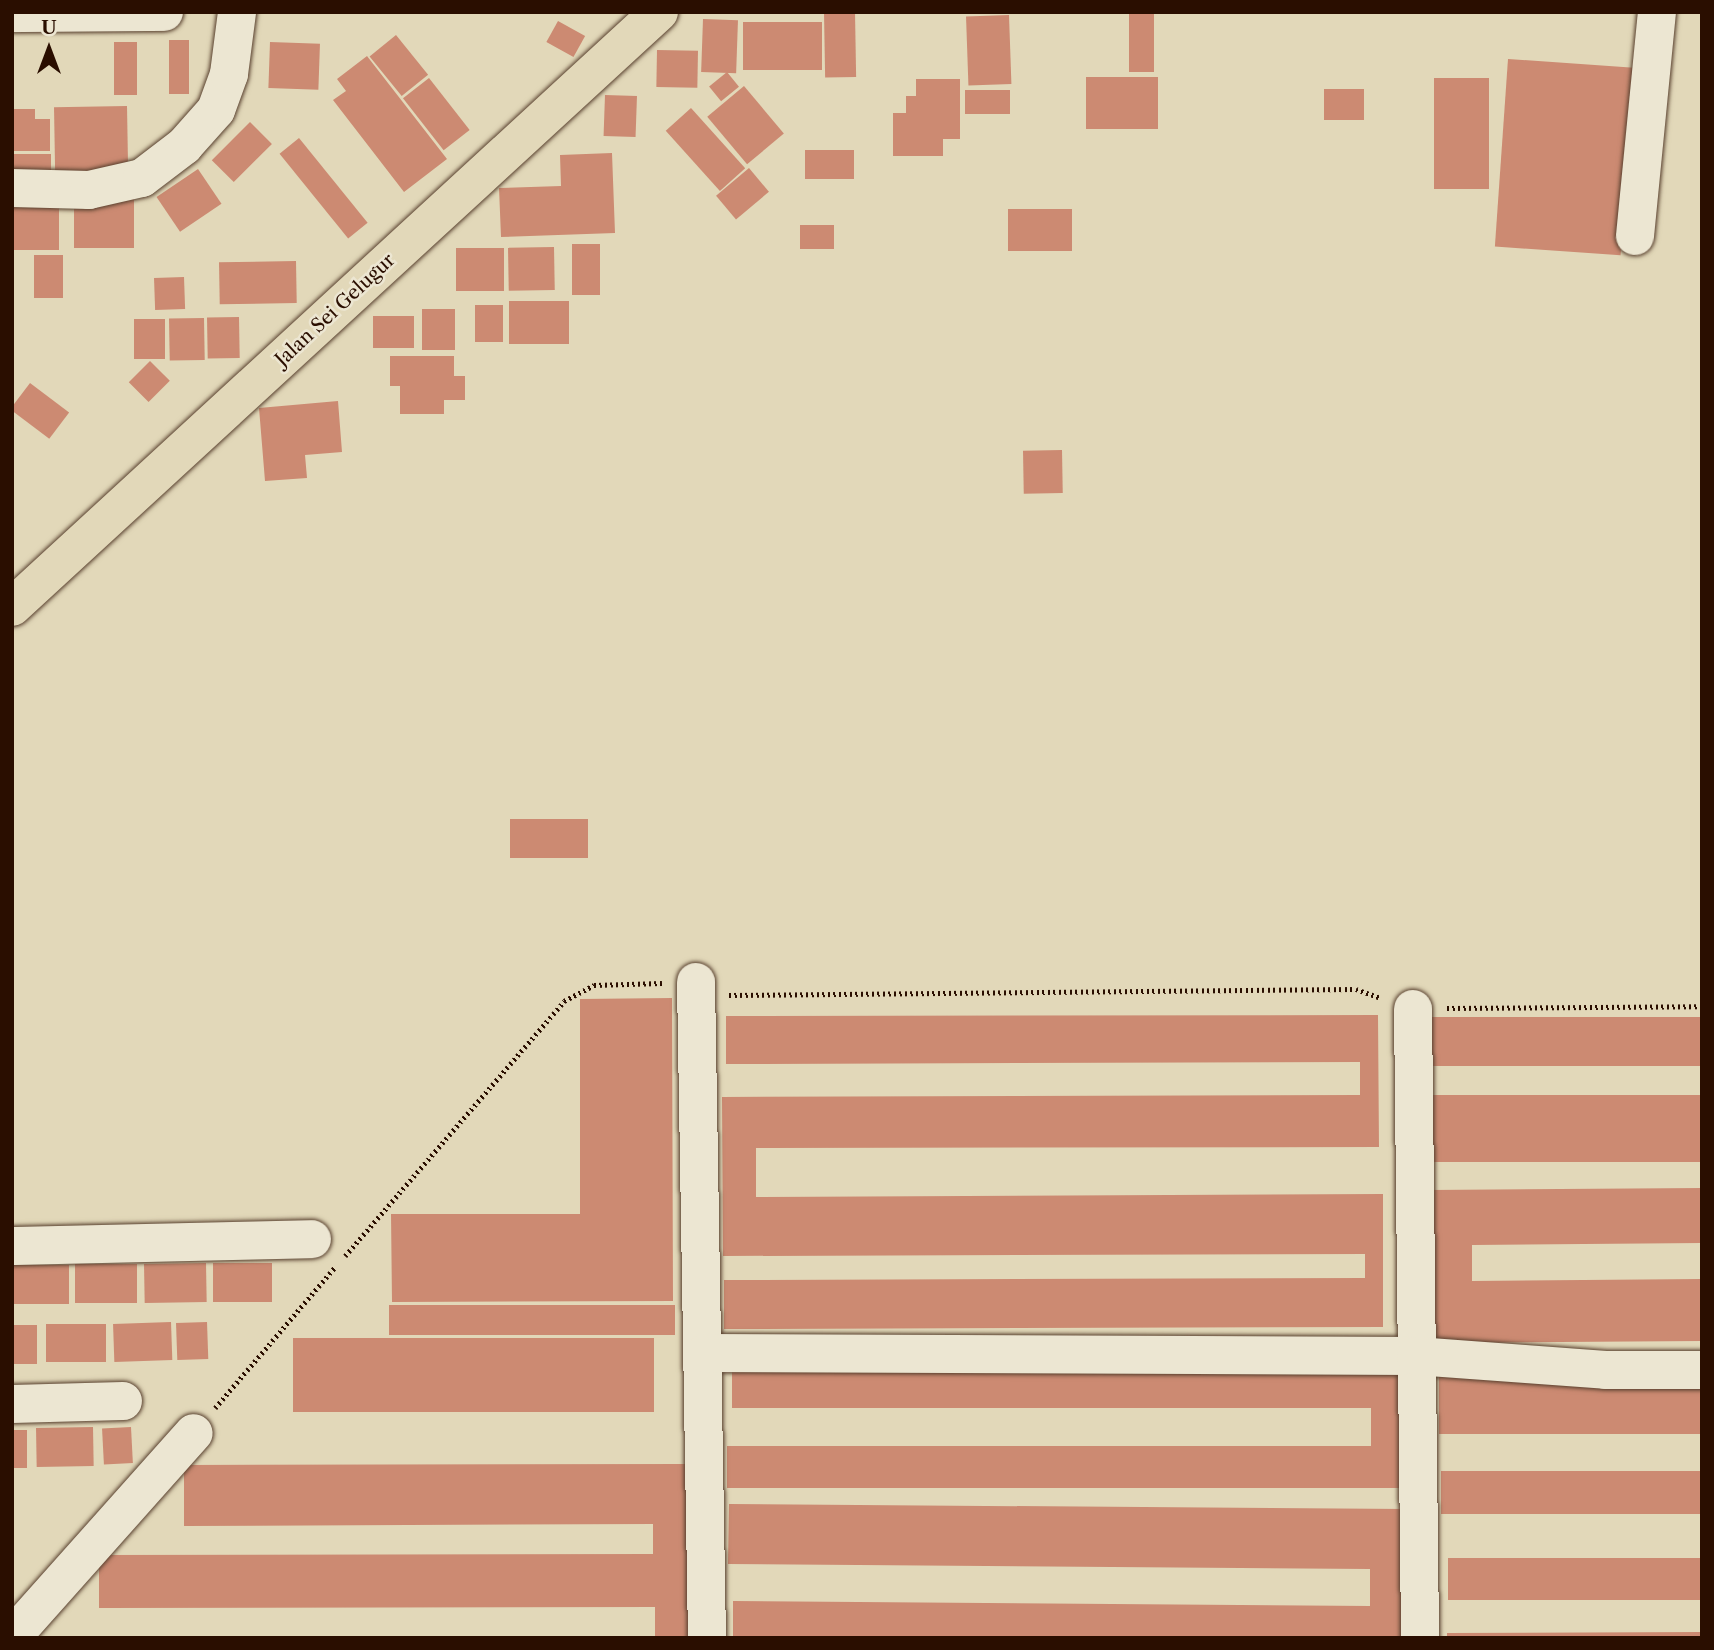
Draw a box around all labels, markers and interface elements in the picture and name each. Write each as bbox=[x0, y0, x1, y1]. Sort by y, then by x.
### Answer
north arrow bbox=[14, 14, 84, 84]
text: U bbox=[41, 16, 57, 39]
street label: Jalan Sei Gelugur bbox=[271, 249, 399, 371]

